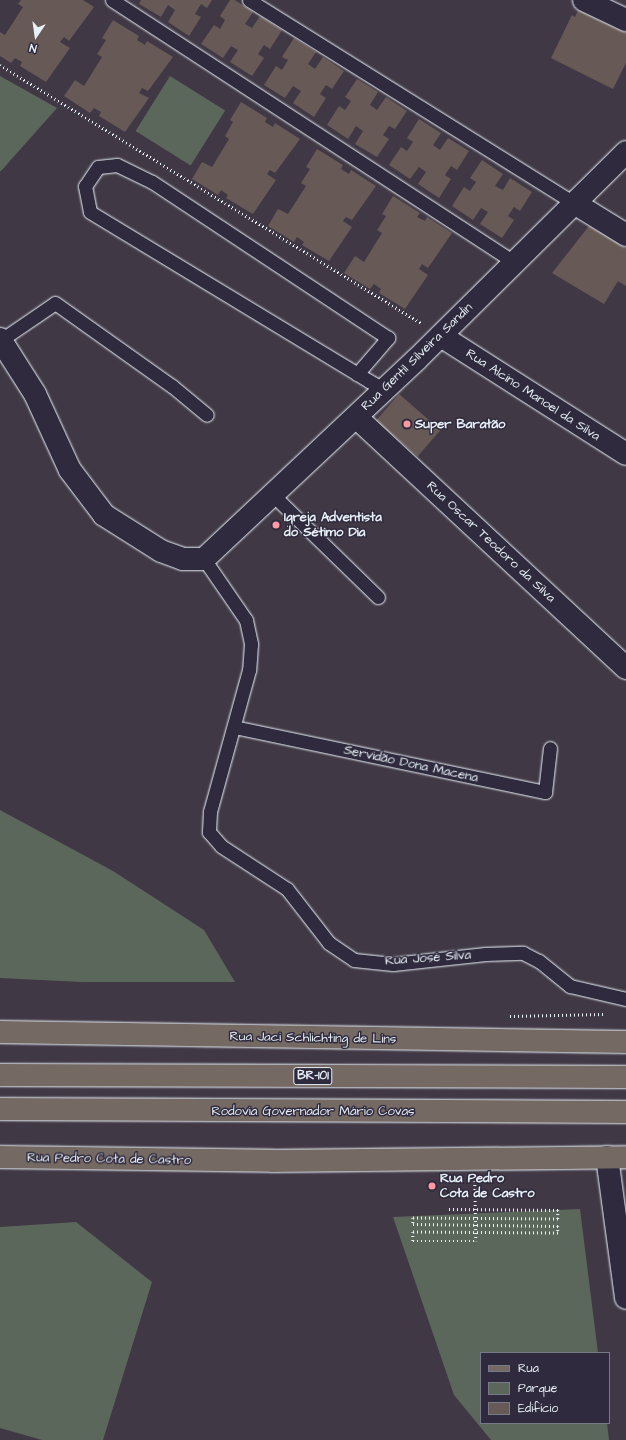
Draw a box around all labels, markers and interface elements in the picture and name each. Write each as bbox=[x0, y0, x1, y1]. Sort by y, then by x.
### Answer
north arrow bbox=[16, 16, 56, 56]
text: N bbox=[28, 40, 38, 56]
street label: Rua Gentil Silveira Sandin bbox=[358, 300, 476, 414]
street label: Rua Alcino Manoel da Silva bbox=[463, 346, 603, 444]
place label: Super Baratão bbox=[415, 416, 505, 432]
marker: Super Baratão bbox=[402, 419, 412, 429]
street label: Rua Oscar Teodoro da Silva bbox=[423, 478, 559, 606]
place label: Igreja Adventista do Sétimo Dia bbox=[284, 510, 382, 541]
marker: Igreja Adventista do Sétimo Dia bbox=[271, 520, 281, 530]
street label: Servidão Dona Macena bbox=[342, 742, 480, 786]
street label: Rua José Silva bbox=[384, 947, 472, 969]
street label: Rua Jaci Schlichting de Lins bbox=[229, 1029, 397, 1047]
road number: BR-101 bbox=[293, 1066, 333, 1086]
street label: Rodovia Governador Mário Covas bbox=[211, 1103, 415, 1119]
street label: Rua Pedro Cota de Castro bbox=[27, 1150, 191, 1168]
place label: Rua Pedro Cota de Castro bbox=[440, 1171, 535, 1202]
marker: Rua Pedro Cota de Castro bbox=[427, 1181, 437, 1191]
legend bbox=[480, 1352, 610, 1424]
text: Rua bbox=[518, 1360, 539, 1377]
text: Parque bbox=[518, 1380, 557, 1397]
text: Edifício bbox=[518, 1400, 558, 1417]

